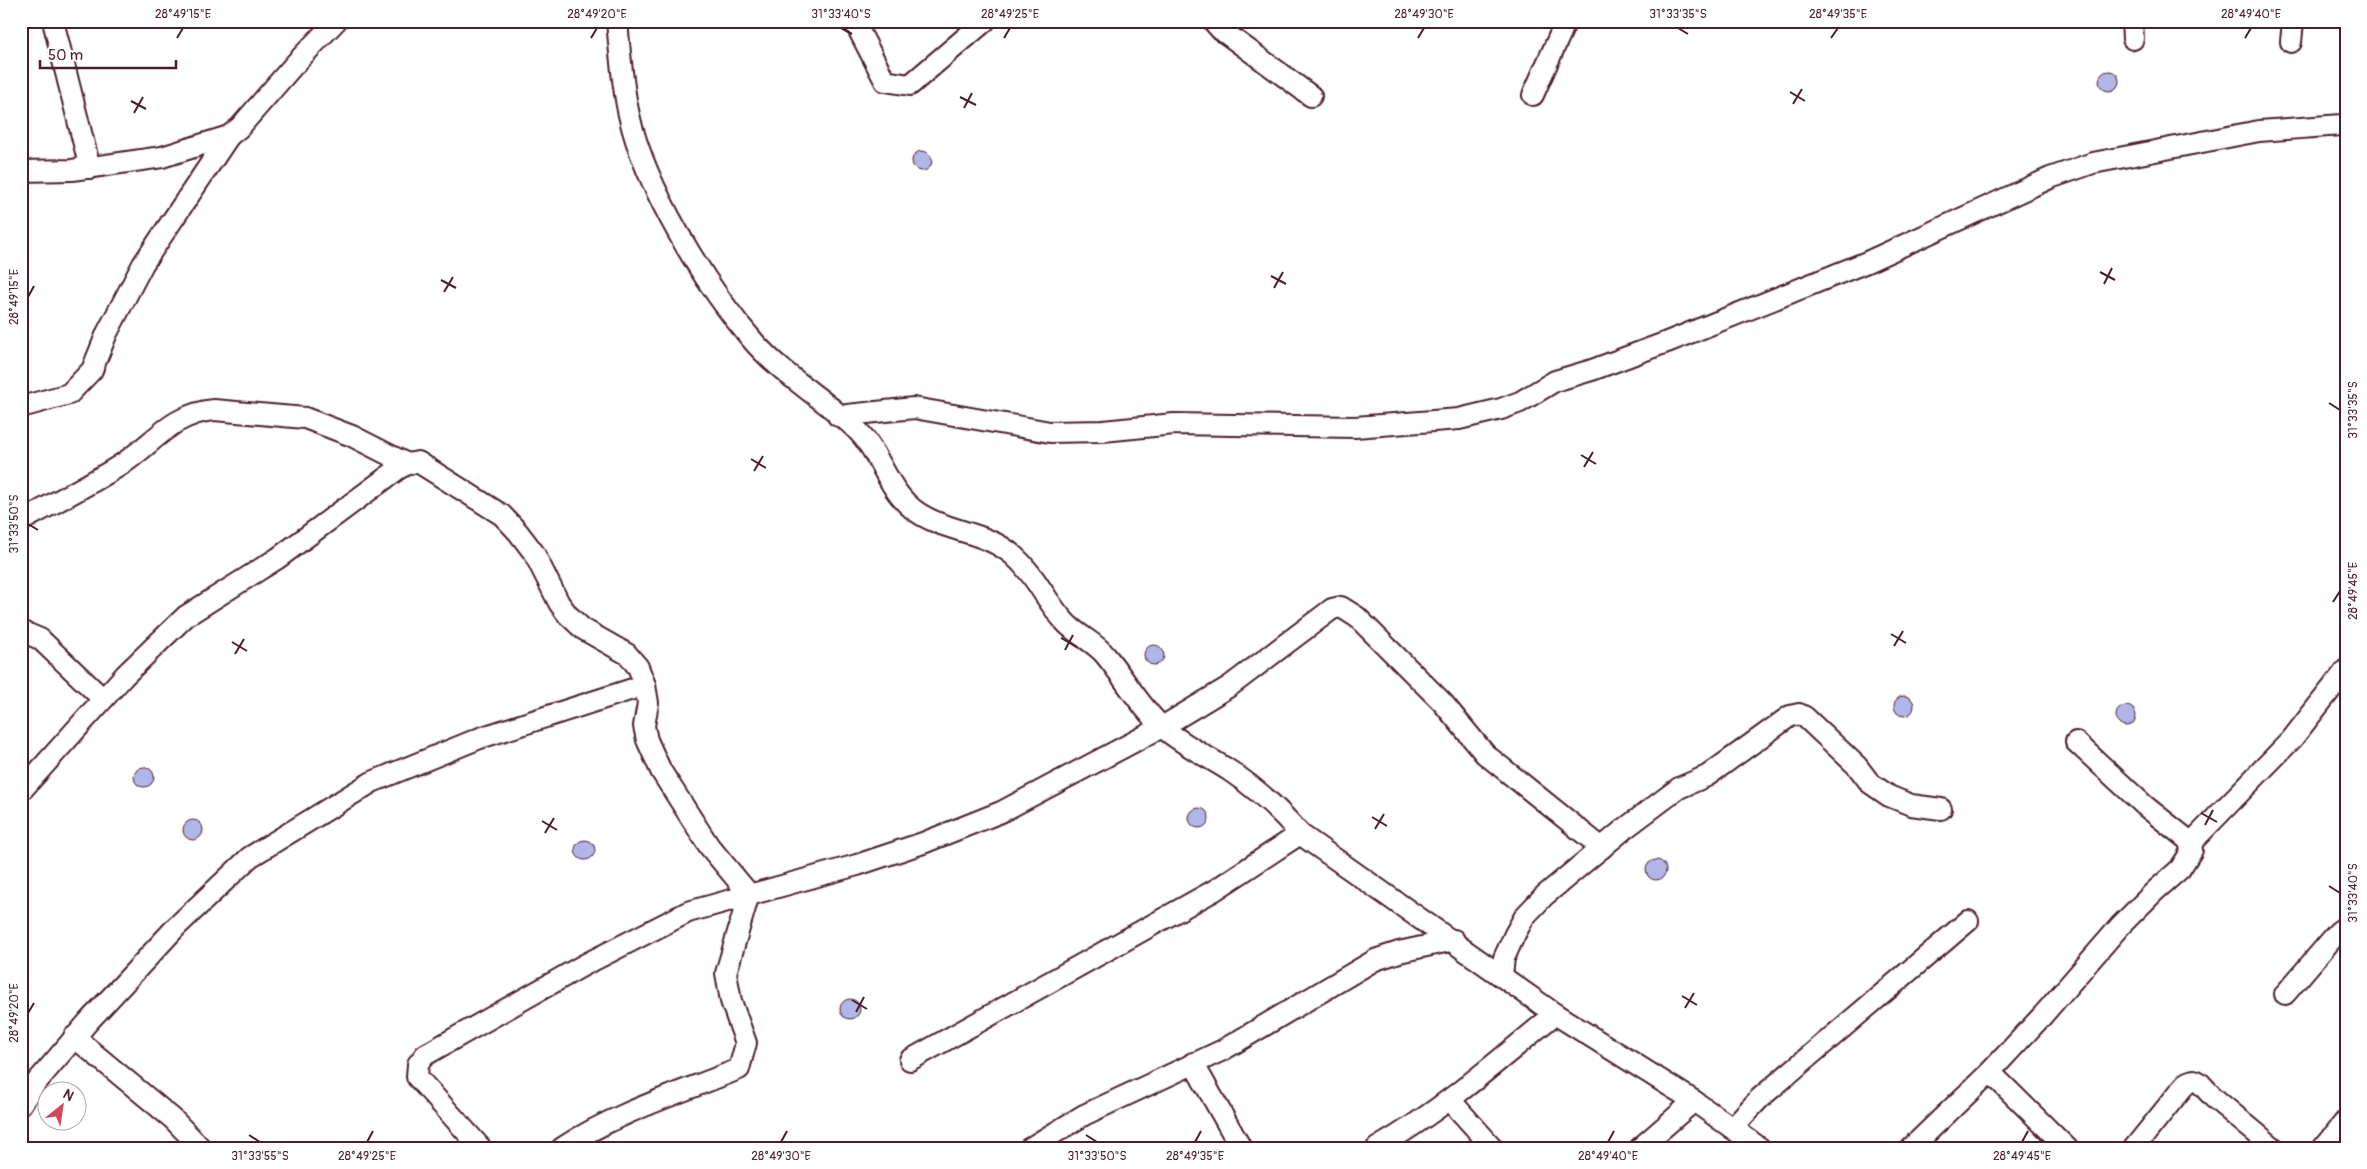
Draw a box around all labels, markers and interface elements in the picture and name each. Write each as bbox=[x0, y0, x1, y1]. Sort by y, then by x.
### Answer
text: 28°49'15"E bbox=[155, 7, 211, 22]
text: 28°49'20"E bbox=[567, 7, 627, 22]
text: 31°33'40"S bbox=[811, 7, 871, 22]
text: 28°49'25"E bbox=[981, 7, 1039, 22]
text: 28°49'30"E bbox=[1394, 7, 1454, 22]
text: 31°33'35"S bbox=[1649, 7, 1707, 22]
text: 28°49'35"E bbox=[1809, 7, 1867, 22]
text: 28°49'40"E bbox=[2221, 7, 2281, 22]
scale bar bbox=[40, 38, 176, 70]
text: 50 m bbox=[48, 46, 83, 65]
text: 28°49'15"E bbox=[7, 269, 22, 325]
text: 31°33'35"S bbox=[2346, 381, 2361, 439]
text: 31°33'50"S bbox=[7, 495, 22, 553]
text: 28°49'45"E bbox=[2346, 562, 2361, 620]
text: 31°33'40"S bbox=[2346, 863, 2361, 923]
text: 28°49'20"E bbox=[7, 983, 22, 1043]
north arrow bbox=[38, 1082, 88, 1132]
text: N bbox=[60, 1085, 77, 1105]
text: 31°33'55"S bbox=[231, 1149, 289, 1164]
text: 28°49'25"E bbox=[338, 1149, 396, 1164]
text: 28°49'30"E bbox=[751, 1149, 811, 1164]
text: 31°33'50"S bbox=[1068, 1149, 1126, 1164]
text: 28°49'35"E bbox=[1166, 1149, 1224, 1164]
text: 28°49'40"E bbox=[1578, 1149, 1638, 1164]
text: 28°49'45"E bbox=[1993, 1149, 2051, 1164]

